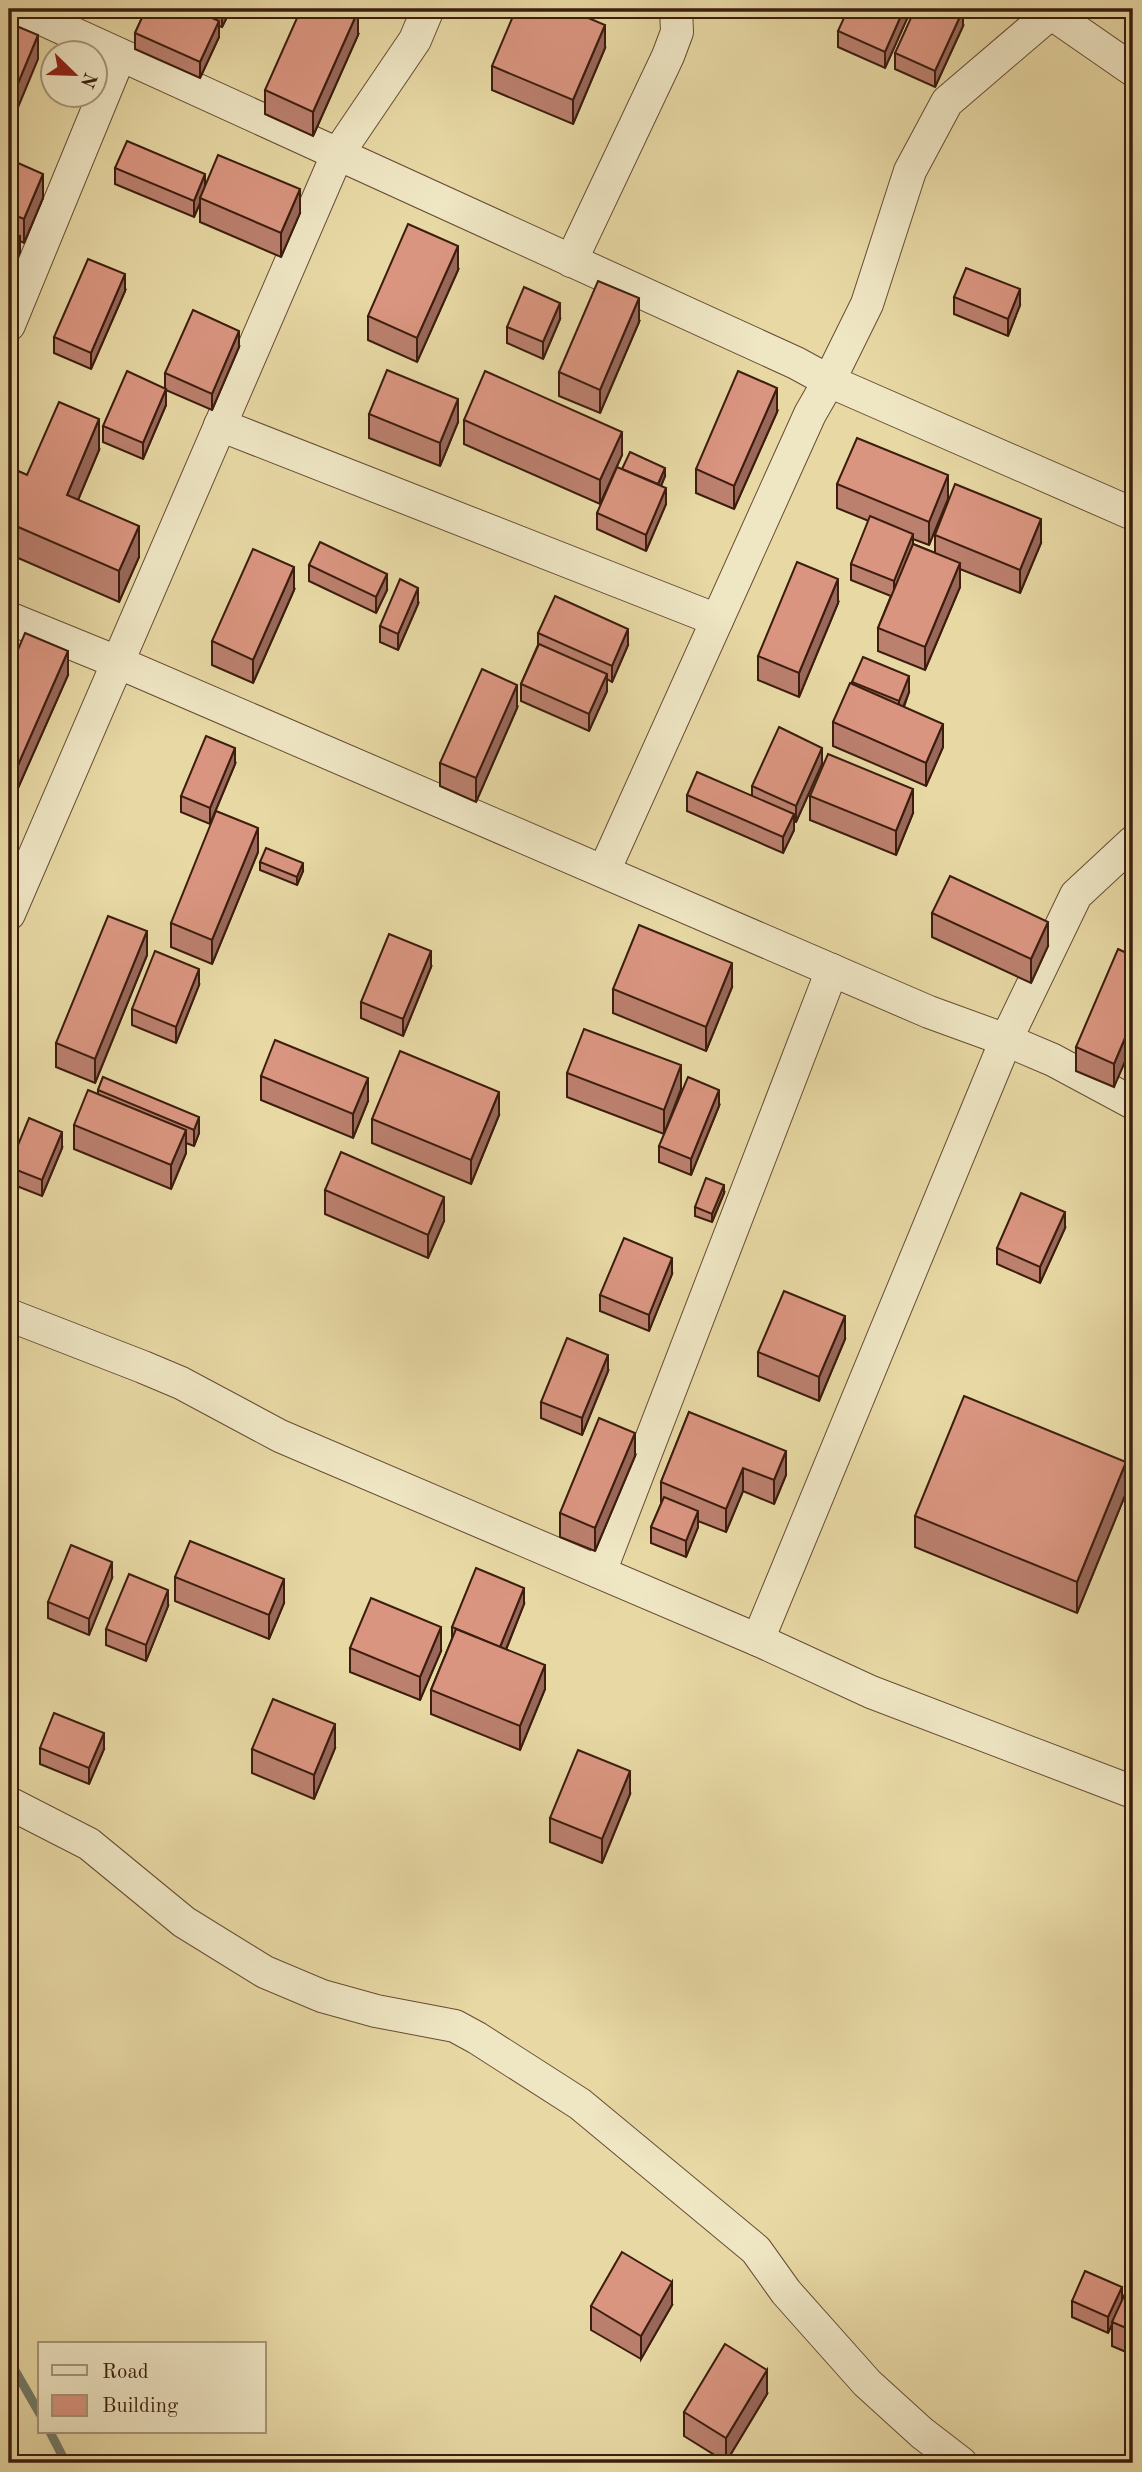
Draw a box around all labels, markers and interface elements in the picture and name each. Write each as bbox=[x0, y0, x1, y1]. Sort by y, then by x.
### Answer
north arrow bbox=[38, 38, 108, 108]
text: N bbox=[76, 69, 99, 90]
legend bbox=[38, 2342, 266, 2434]
text: Road bbox=[102, 2362, 149, 2383]
text: Building bbox=[102, 2396, 179, 2417]

